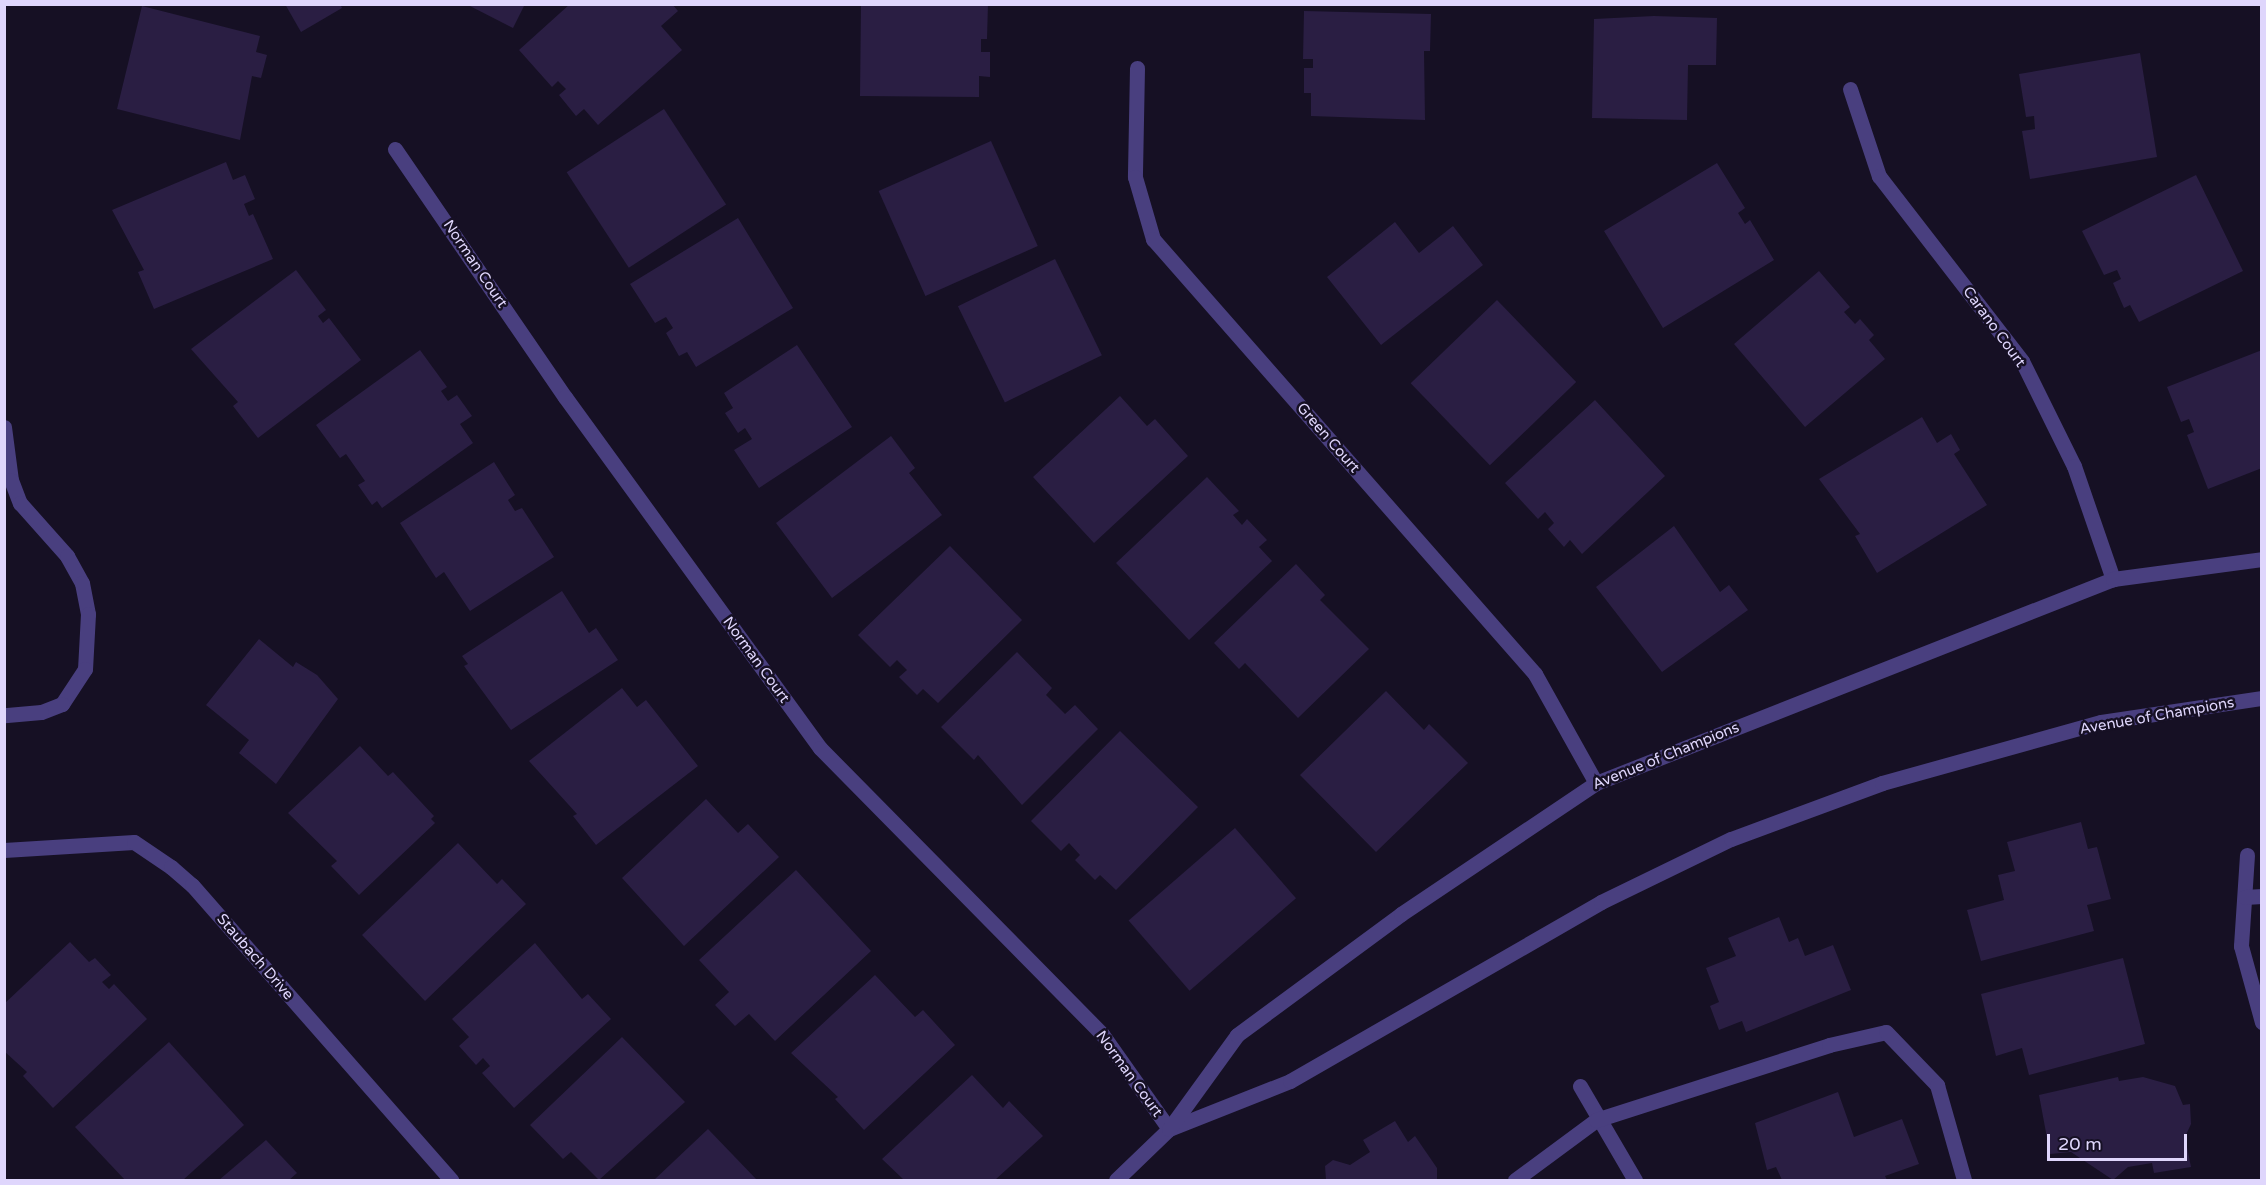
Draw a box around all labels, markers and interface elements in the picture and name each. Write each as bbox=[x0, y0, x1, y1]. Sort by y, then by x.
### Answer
street label: Norman Court bbox=[439, 217, 511, 311]
street label: Carano Court bbox=[1959, 283, 2029, 371]
street label: Green Court bbox=[1293, 399, 1363, 477]
street label: Norman Court bbox=[719, 614, 793, 706]
street label: Avenue of Champions bbox=[2078, 694, 2236, 738]
street label: Avenue of Champions bbox=[1590, 718, 1742, 794]
street label: Staubach Drive bbox=[213, 910, 297, 1004]
street label: Norman Court bbox=[1092, 1028, 1166, 1120]
scale bar bbox=[2050, 1122, 2190, 1160]
text: 20 m bbox=[2058, 1133, 2102, 1155]

